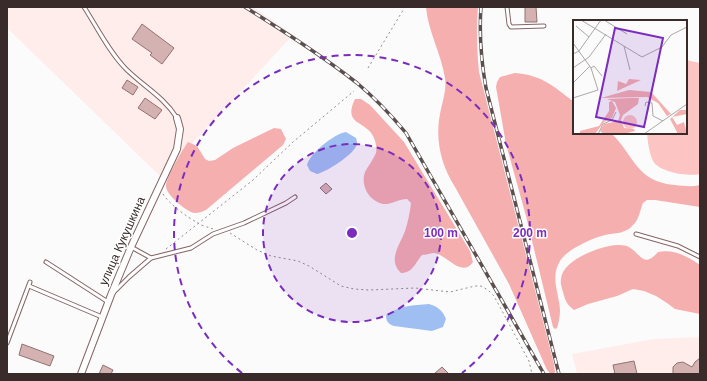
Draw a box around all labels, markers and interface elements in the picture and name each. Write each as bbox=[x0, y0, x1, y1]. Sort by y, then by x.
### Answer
inset map bbox=[573, 20, 687, 134]
street label: улица Кукушкина bbox=[96, 194, 148, 288]
centre of rings bbox=[345, 226, 359, 240]
text: 100 m bbox=[424, 226, 458, 240]
text: 200 m bbox=[513, 226, 547, 240]

